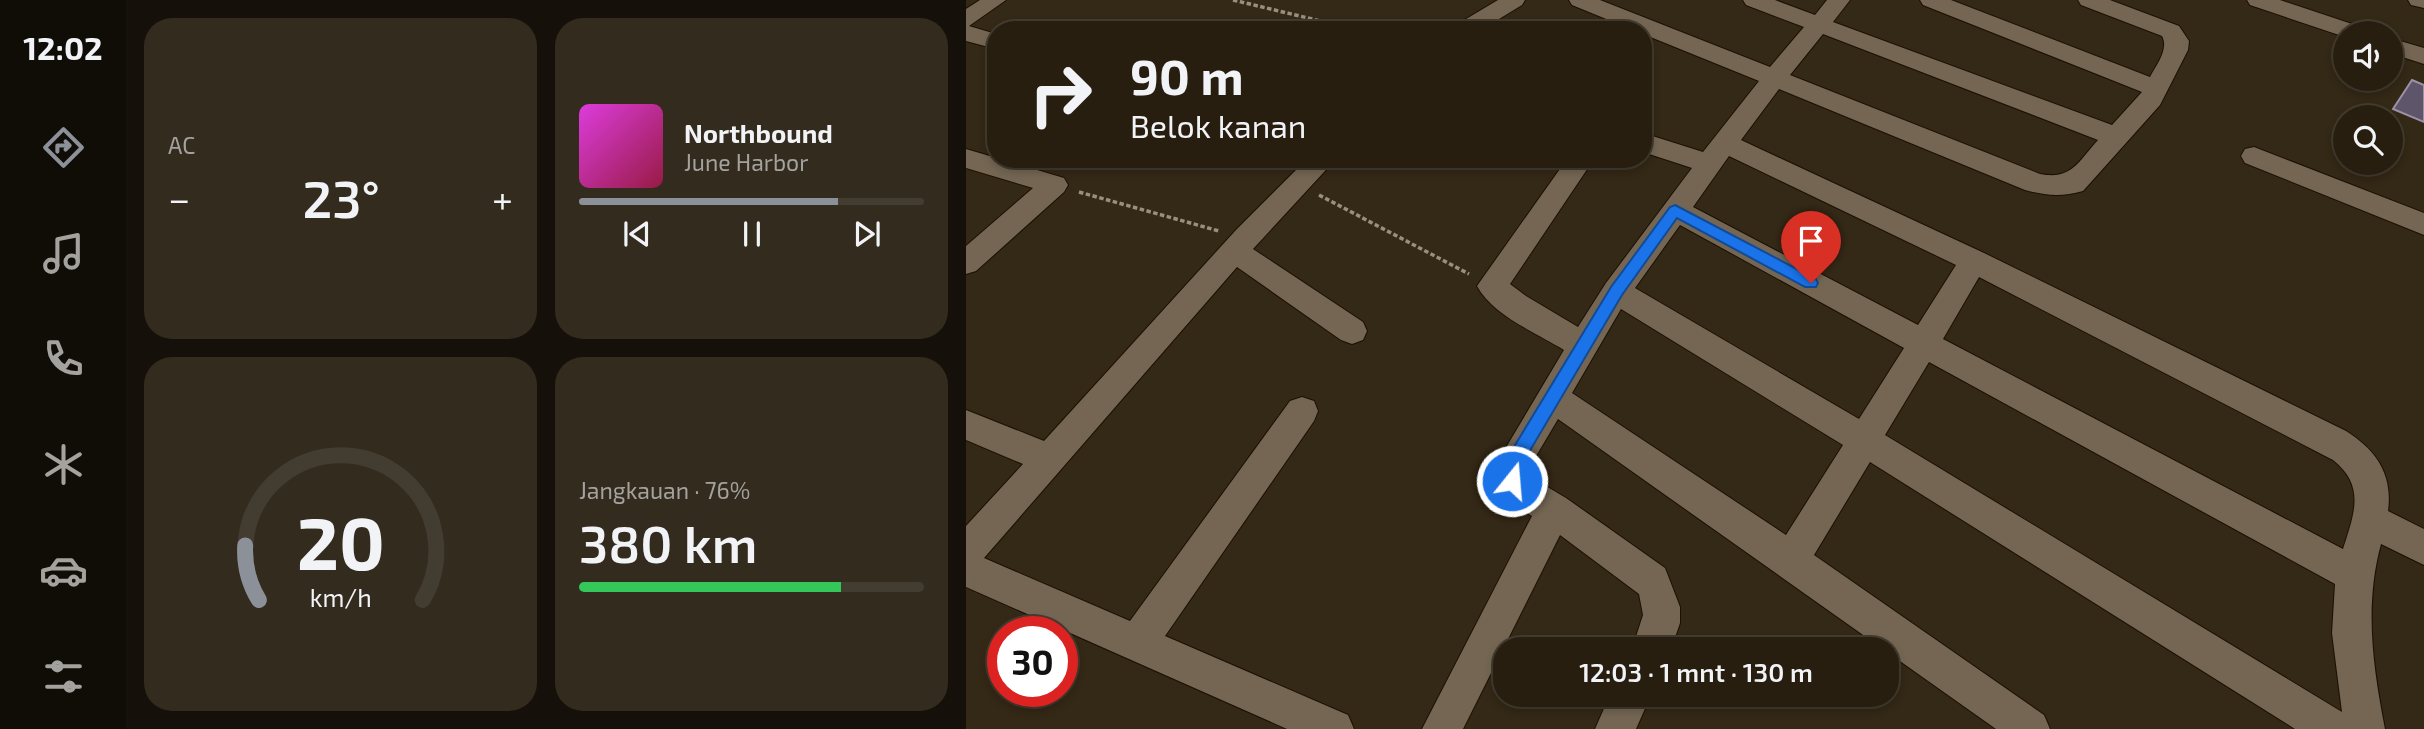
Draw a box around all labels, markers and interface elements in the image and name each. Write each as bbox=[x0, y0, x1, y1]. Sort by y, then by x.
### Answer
map controls bbox=[2333, 21, 2403, 175]
button: sound bbox=[2333, 21, 2403, 91]
text: 12:02 bbox=[23, 28, 103, 66]
text: 90 m bbox=[1130, 46, 1244, 105]
icon: right bbox=[1015, 49, 1106, 140]
button: search bbox=[2333, 105, 2403, 175]
text: Belok kanan bbox=[1130, 106, 1306, 144]
text: Northbound bbox=[684, 117, 833, 148]
icon: directions bbox=[39, 123, 88, 172]
text: AC bbox=[168, 131, 195, 159]
text: June Harbor bbox=[684, 148, 808, 176]
text: 23° bbox=[302, 166, 380, 228]
text: − bbox=[168, 175, 190, 221]
text: + bbox=[492, 175, 513, 221]
pin bbox=[1781, 211, 1841, 283]
icon: previous bbox=[618, 215, 656, 253]
icon: pause bbox=[733, 215, 771, 253]
icon: next bbox=[848, 215, 886, 253]
icon: arrive bbox=[1792, 222, 1830, 260]
icon: music bbox=[39, 229, 88, 278]
icon: phone bbox=[39, 334, 88, 383]
icon: climate bbox=[39, 440, 88, 489]
position arrow bbox=[1475, 444, 1549, 518]
text: Jangkauan · 76% bbox=[579, 476, 750, 504]
text: 20 bbox=[296, 497, 385, 585]
text: 380 km bbox=[579, 511, 758, 573]
icon: car bbox=[39, 546, 88, 595]
text: km/h bbox=[309, 582, 372, 612]
speed limit sign: 30 bbox=[987, 616, 1078, 707]
icon: filters bbox=[39, 652, 88, 701]
text: 12:03 · 1 mnt · 130 m bbox=[1579, 656, 1813, 687]

